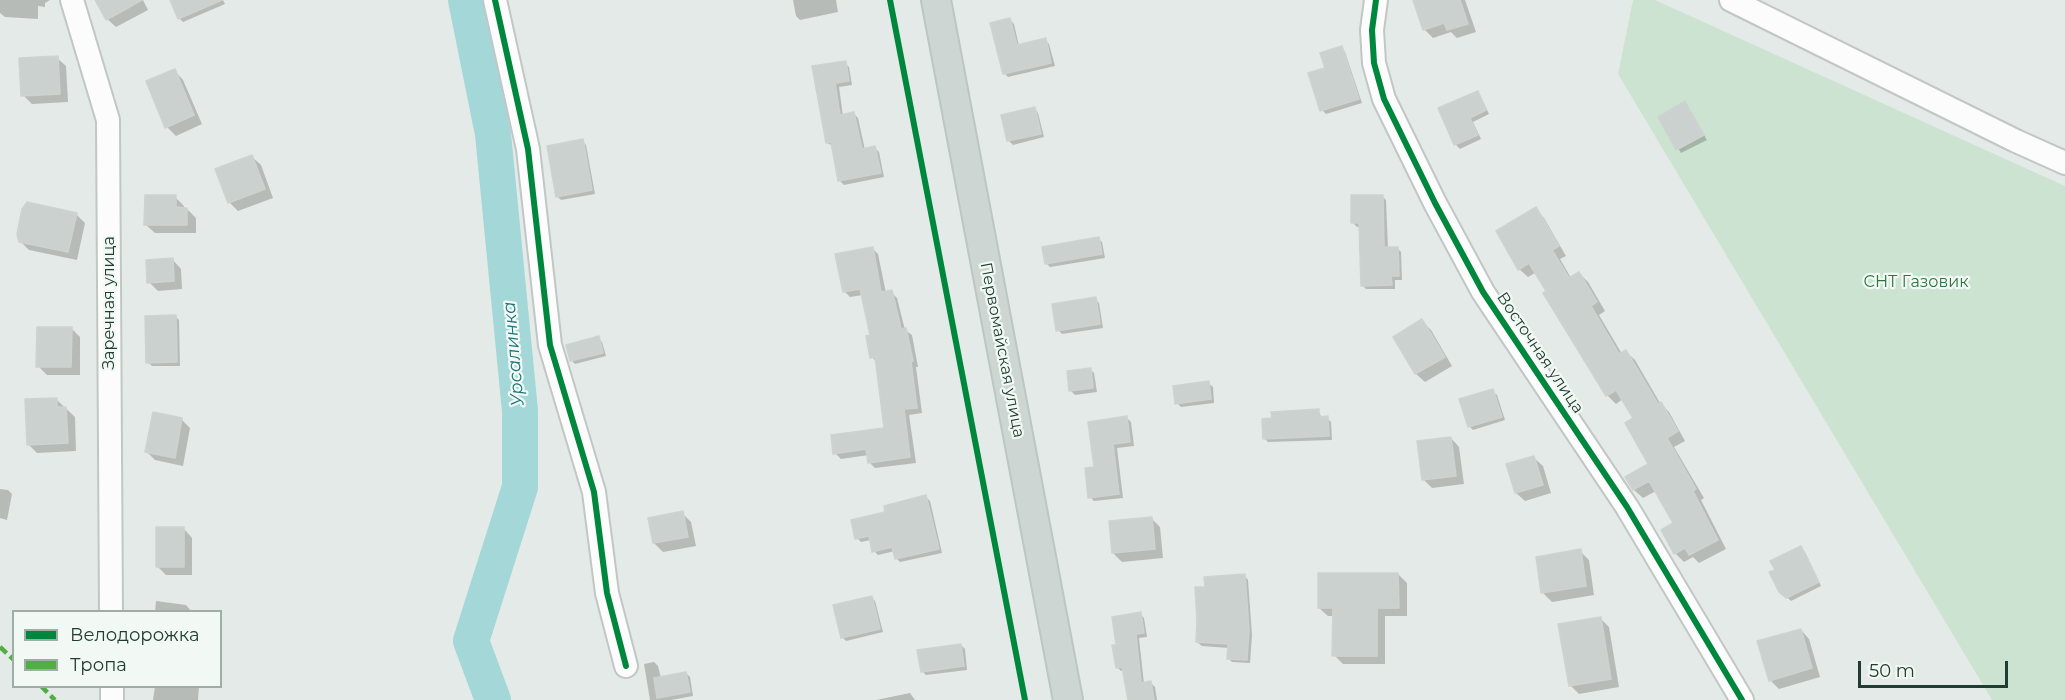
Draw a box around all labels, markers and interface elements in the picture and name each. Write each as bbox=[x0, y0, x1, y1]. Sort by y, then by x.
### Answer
street label: Заречная улица bbox=[99, 236, 119, 370]
street label: Первомайская улица bbox=[976, 261, 1028, 439]
park label: СНТ Газовик bbox=[1864, 272, 1968, 292]
street label: Восточная улица bbox=[1492, 289, 1588, 417]
water label: Урсалинка bbox=[499, 301, 529, 407]
legend bbox=[12, 610, 222, 688]
text: Велодорожка bbox=[70, 624, 199, 646]
scale bar bbox=[1861, 649, 2011, 687]
text: Тропа bbox=[70, 654, 127, 676]
text: 50 m bbox=[1869, 660, 1915, 682]

